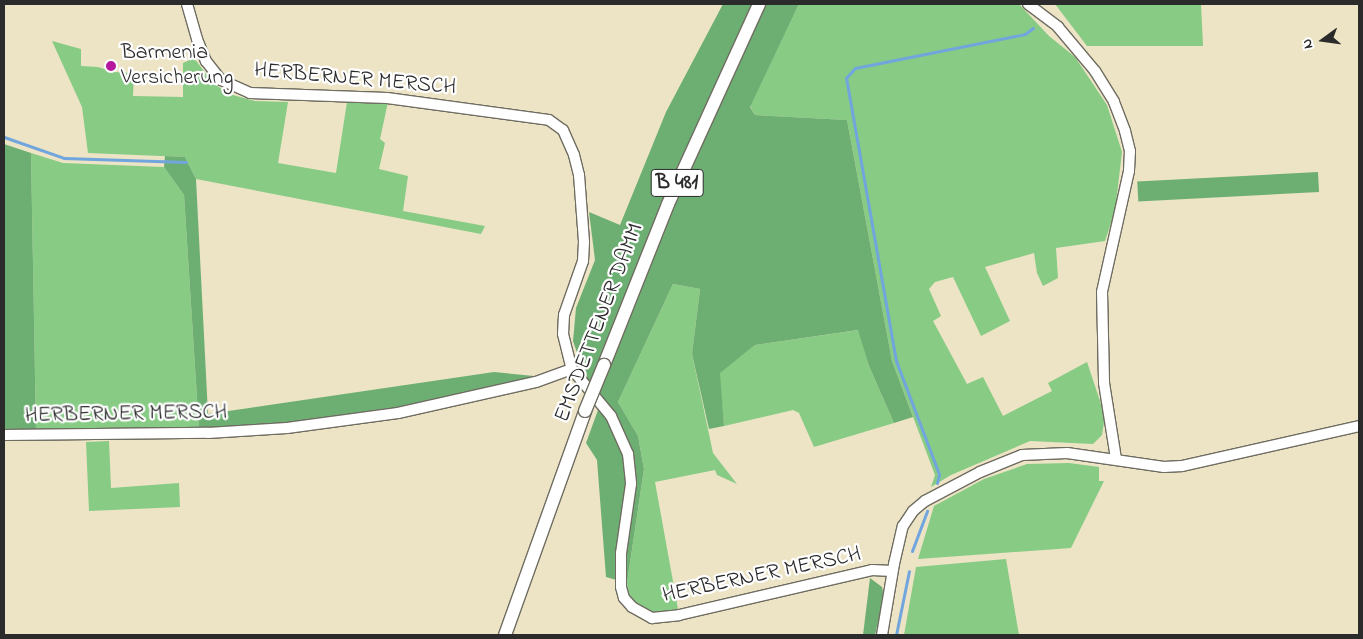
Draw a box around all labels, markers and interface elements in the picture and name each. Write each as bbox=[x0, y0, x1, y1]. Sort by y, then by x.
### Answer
north arrow bbox=[1298, 15, 1348, 65]
text: N bbox=[1297, 37, 1319, 51]
place label: Barmenia Versicherung bbox=[121, 40, 233, 91]
street label: HERBERNER MERSCH bbox=[253, 58, 457, 102]
marker: Barmenia Versicherung bbox=[105, 60, 117, 72]
road number: B 481 bbox=[650, 164, 704, 202]
street label: EMSDETTENER DAMM bbox=[550, 220, 650, 426]
street label: HERBERNER MERSCH bbox=[25, 400, 227, 430]
street label: HERBERNER MERSCH bbox=[660, 542, 864, 610]

